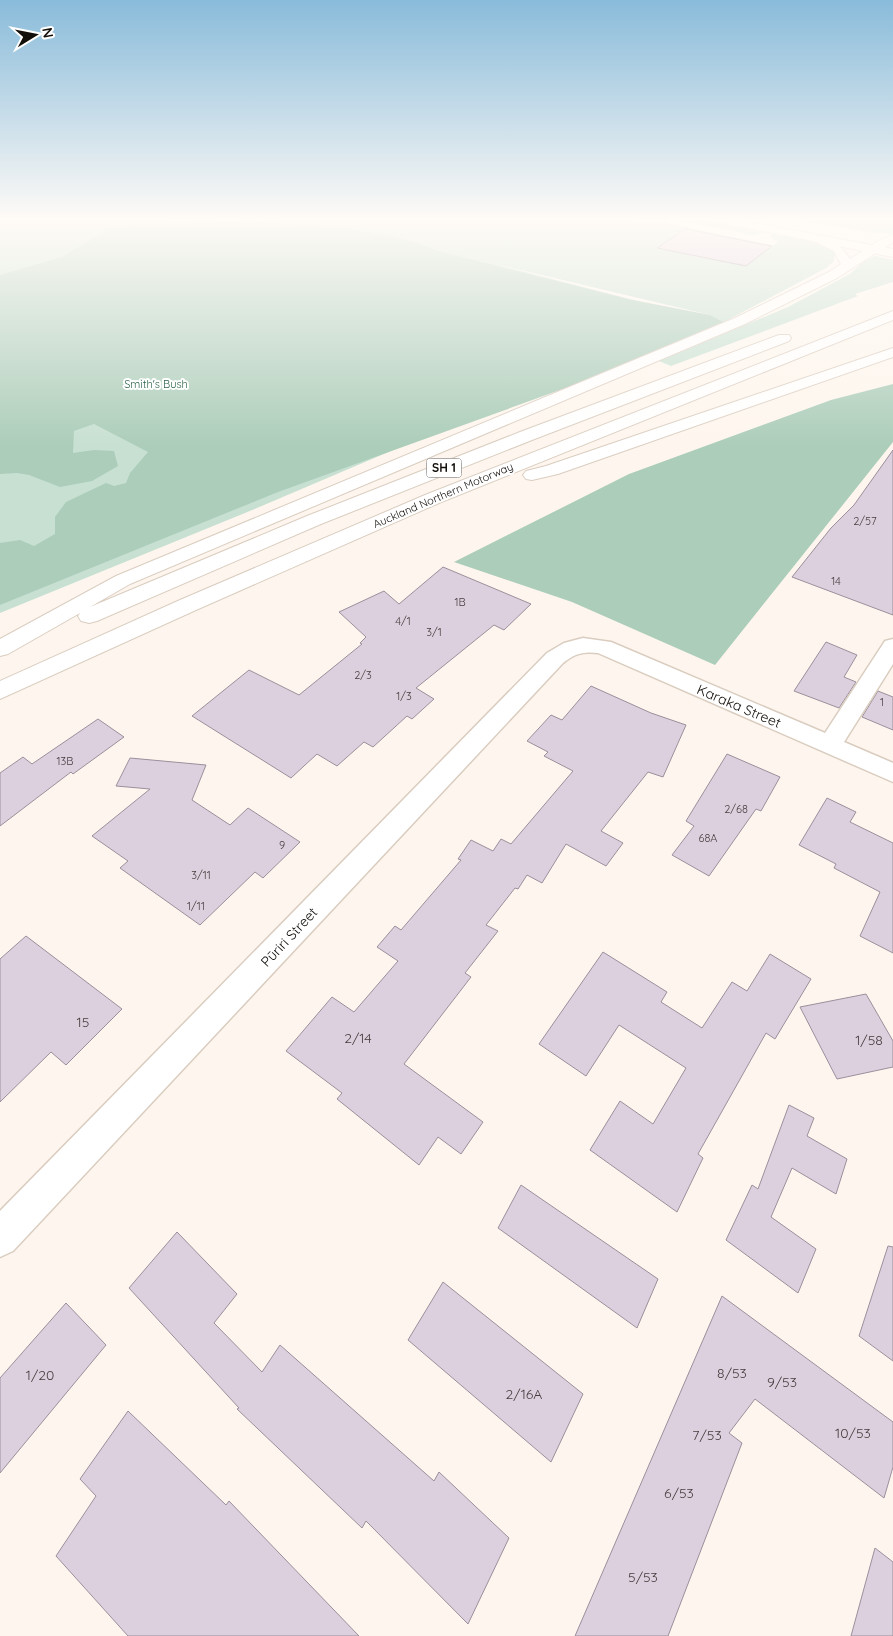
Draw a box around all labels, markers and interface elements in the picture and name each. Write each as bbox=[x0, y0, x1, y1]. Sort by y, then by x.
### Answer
north arrow bbox=[10, 10, 60, 60]
text: N bbox=[38, 26, 58, 39]
park label: Smith's Bush bbox=[124, 377, 188, 391]
road number: SH 1 bbox=[426, 458, 462, 478]
street label: Auckland Northern Motorway bbox=[371, 459, 515, 531]
house number: 2/57 bbox=[853, 514, 877, 528]
house number: 14 bbox=[831, 574, 841, 588]
house number: 1B bbox=[454, 595, 466, 609]
house number: 4/1 bbox=[395, 614, 411, 628]
house number: 3/1 bbox=[426, 625, 442, 639]
house number: 2/3 bbox=[354, 668, 372, 682]
street label: Karaka Street bbox=[694, 680, 784, 732]
house number: 1/3 bbox=[396, 689, 412, 703]
house number: 1 bbox=[880, 695, 884, 709]
house number: 13B bbox=[57, 754, 74, 768]
house number: 2/68 bbox=[724, 802, 748, 816]
house number: 68A bbox=[699, 831, 717, 845]
house number: 9 bbox=[279, 838, 285, 852]
house number: 3/11 bbox=[191, 868, 211, 882]
house number: 1/11 bbox=[187, 899, 205, 913]
street label: Pūriri Street bbox=[257, 903, 321, 971]
house number: 15 bbox=[77, 1013, 89, 1031]
house number: 2/14 bbox=[344, 1029, 372, 1047]
house number: 1/58 bbox=[855, 1031, 883, 1049]
house number: 8/53 bbox=[717, 1364, 747, 1382]
house number: 1/20 bbox=[26, 1366, 54, 1384]
house number: 9/53 bbox=[767, 1373, 797, 1391]
house number: 2/16A bbox=[506, 1385, 542, 1403]
house number: 10/53 bbox=[835, 1424, 871, 1442]
house number: 7/53 bbox=[692, 1426, 722, 1444]
house number: 6/53 bbox=[664, 1484, 694, 1502]
house number: 5/53 bbox=[628, 1568, 658, 1586]

